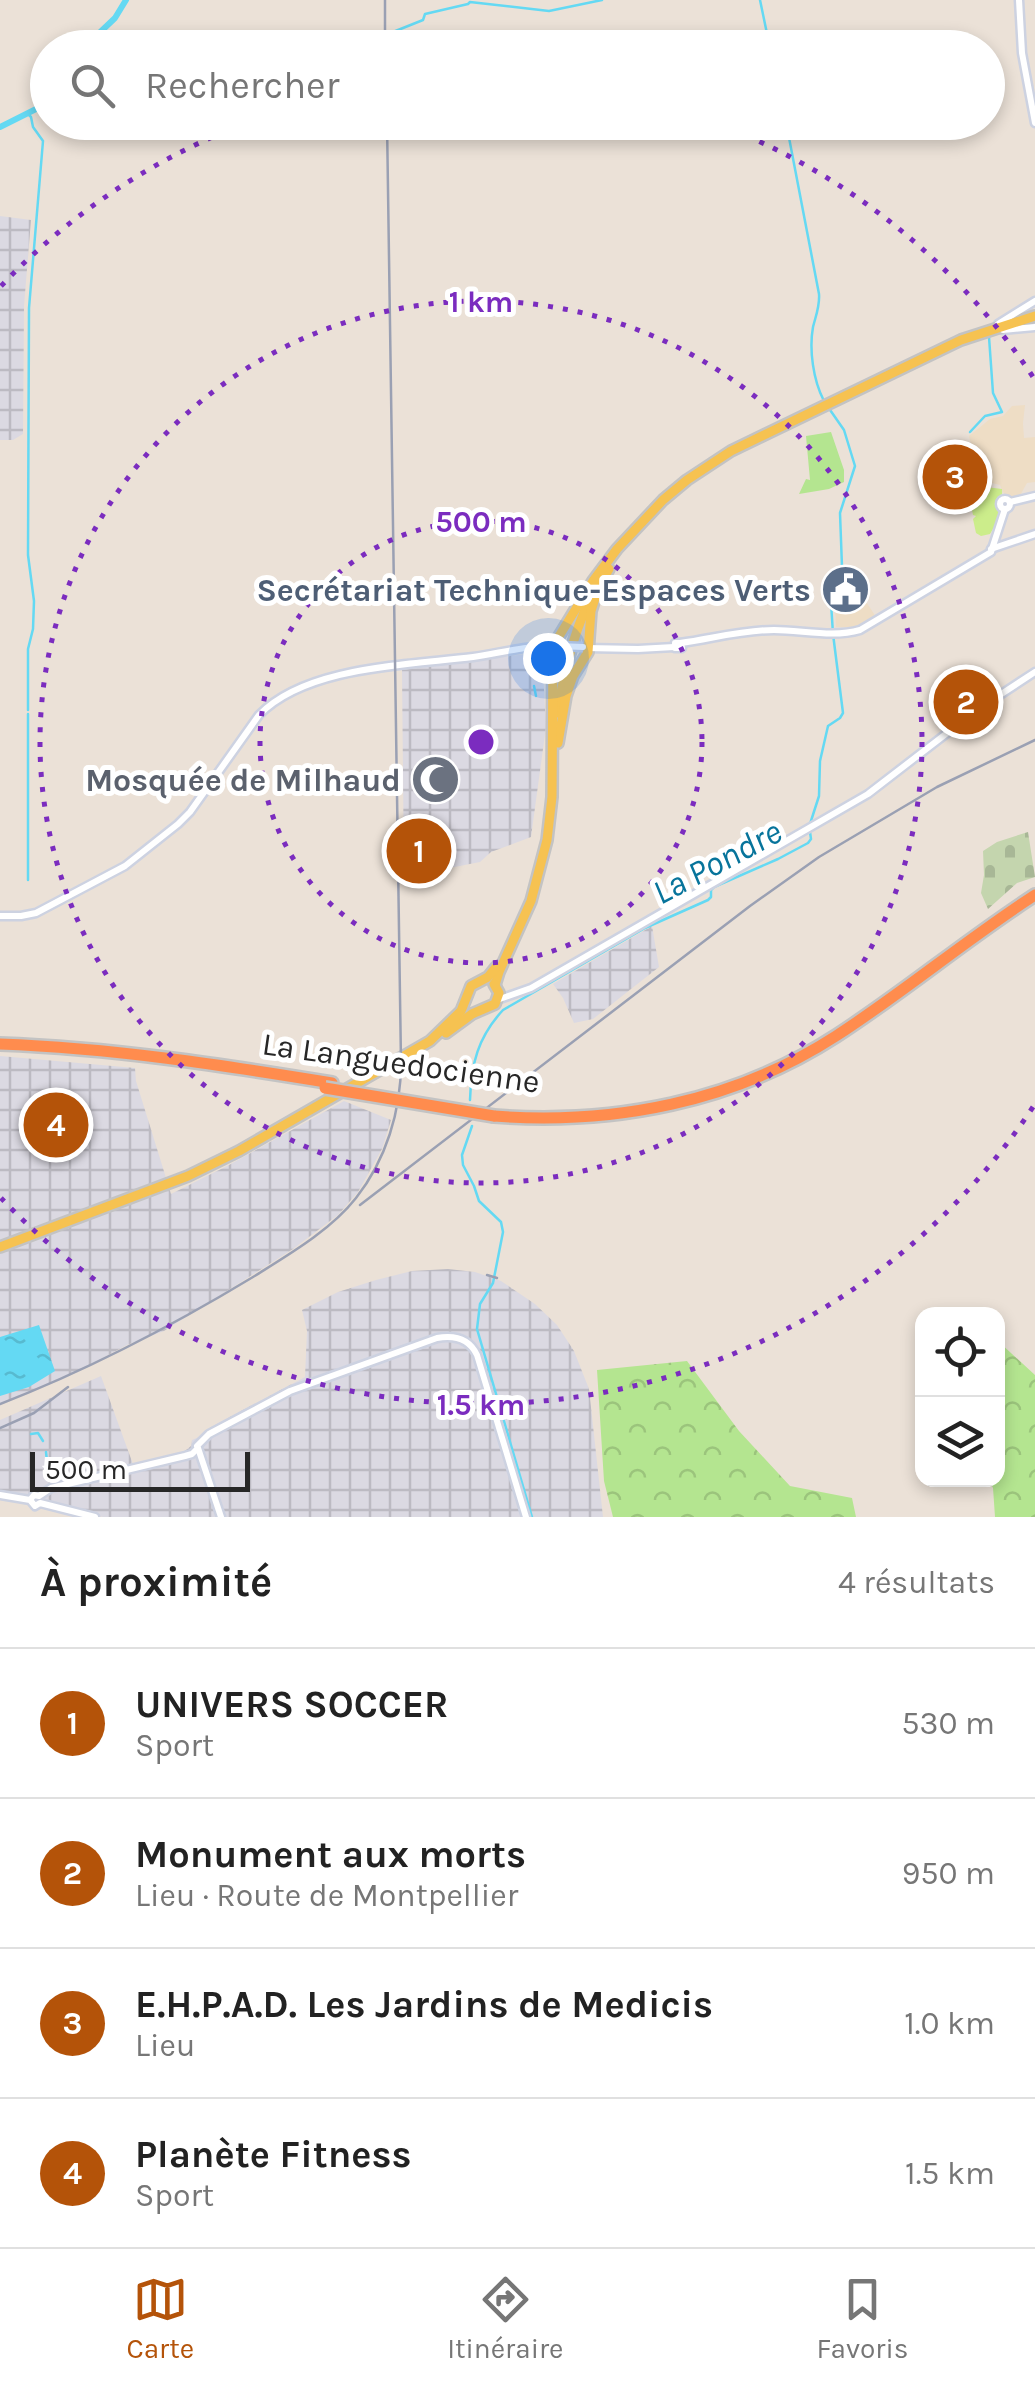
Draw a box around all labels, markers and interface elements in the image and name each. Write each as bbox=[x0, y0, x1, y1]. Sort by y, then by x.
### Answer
search box bbox=[30, 30, 1005, 140]
icon: search bbox=[65, 58, 120, 113]
text: Rechercher bbox=[145, 63, 339, 108]
text: 1 km bbox=[449, 284, 513, 320]
pin: 3 bbox=[922, 440, 988, 514]
text: 500 m bbox=[435, 504, 527, 540]
public building icon: Secrétariat Technique-Espaces Verts bbox=[820, 564, 872, 616]
place label: Secrétariat Technique-Espaces Verts bbox=[256, 572, 811, 609]
your location bbox=[523, 633, 574, 684]
pin: 2 bbox=[934, 664, 998, 740]
centre of rings bbox=[463, 724, 499, 760]
mosque icon: Mosquée de Milhaud bbox=[410, 754, 462, 806]
place label: Mosquée de Milhaud bbox=[85, 762, 401, 799]
water label: La Pondre bbox=[645, 811, 789, 913]
pin: 1 bbox=[386, 814, 452, 888]
street label: La Languedocienne bbox=[260, 1025, 542, 1101]
pin: 4 bbox=[23, 1088, 88, 1162]
map controls bbox=[915, 1307, 1005, 1487]
button: locate bbox=[915, 1307, 1005, 1397]
text: 1.5 km bbox=[437, 1387, 525, 1423]
button: layers bbox=[915, 1397, 1005, 1487]
scale bar bbox=[30, 1447, 250, 1492]
text: 500 m bbox=[45, 1453, 127, 1486]
text: À proximité bbox=[40, 1557, 272, 1607]
text: 4 résultats bbox=[838, 1564, 995, 1601]
text: UNIVERS SOCCER bbox=[135, 1682, 449, 1727]
text: 1 bbox=[67, 1705, 78, 1742]
text: 530 m bbox=[902, 1705, 995, 1742]
text: Sport bbox=[135, 1727, 214, 1764]
text: Monument aux morts bbox=[135, 1832, 526, 1877]
text: 2 bbox=[63, 1855, 82, 1892]
text: 950 m bbox=[902, 1855, 995, 1892]
text: Lieu · Route de Montpellier bbox=[135, 1877, 518, 1914]
text: E.H.P.A.D. Les Jardins de Medicis bbox=[135, 1982, 713, 2027]
text: 3 bbox=[63, 2005, 82, 2042]
text: 1.0 km bbox=[904, 2005, 995, 2042]
text: Lieu bbox=[135, 2027, 195, 2064]
text: Planète Fitness bbox=[135, 2132, 412, 2177]
text: 4 bbox=[63, 2155, 82, 2192]
text: 1.5 km bbox=[905, 2155, 995, 2192]
text: Sport bbox=[135, 2177, 214, 2214]
tab: Carte bbox=[127, 2272, 194, 2365]
tab: Itinéraire bbox=[447, 2272, 564, 2365]
tab: Favoris bbox=[817, 2272, 908, 2365]

